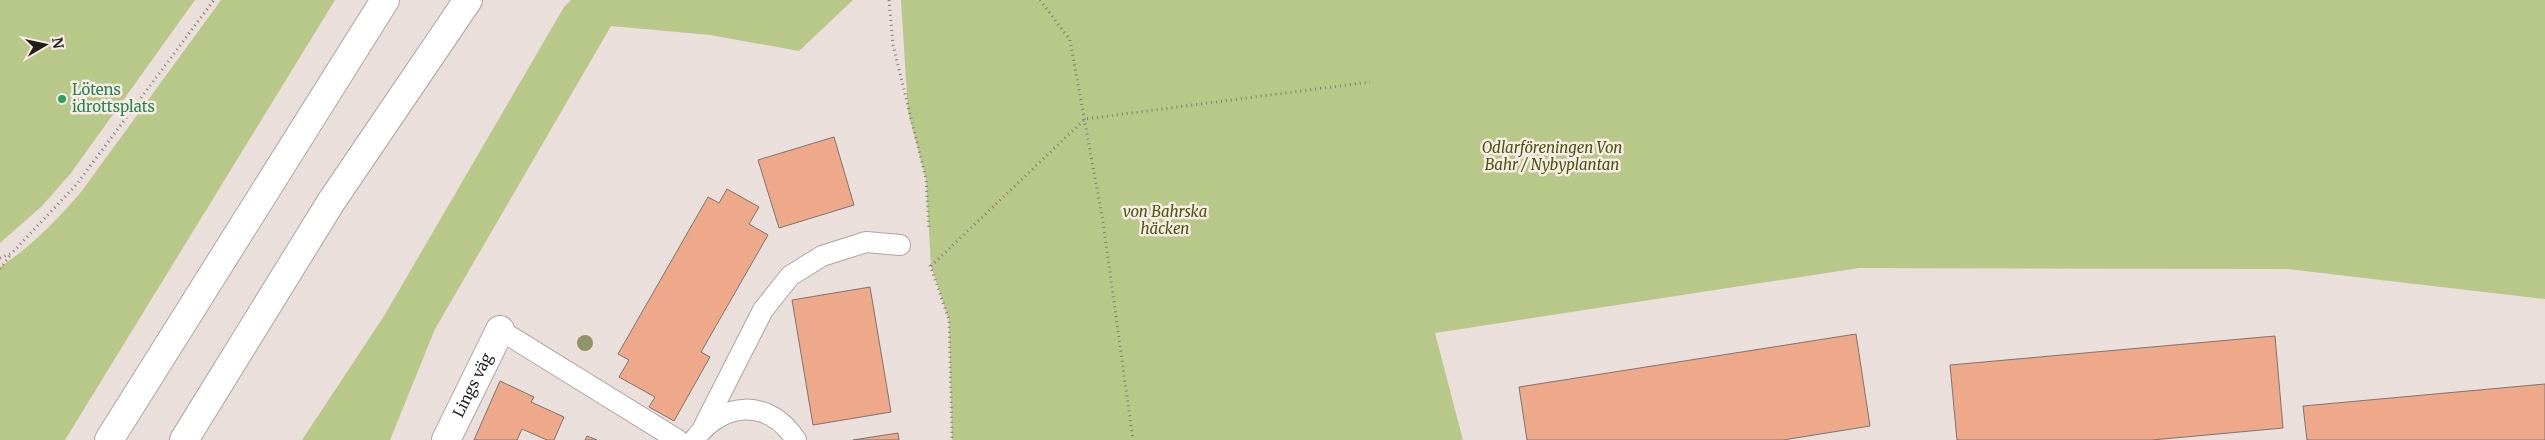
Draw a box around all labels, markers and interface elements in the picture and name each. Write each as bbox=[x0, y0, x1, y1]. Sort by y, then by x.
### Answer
north arrow bbox=[20, 20, 70, 70]
text: N bbox=[48, 36, 68, 50]
place label: Lötens idrottsplats bbox=[72, 80, 155, 116]
marker: Lötens idrottsplats bbox=[56, 93, 68, 105]
park label: Odlarföreningen Von Bahr / Nybyplantan bbox=[1482, 138, 1622, 174]
park label: von Bahrska häcken bbox=[1123, 202, 1207, 238]
street label: Lings väg bbox=[449, 350, 496, 420]

